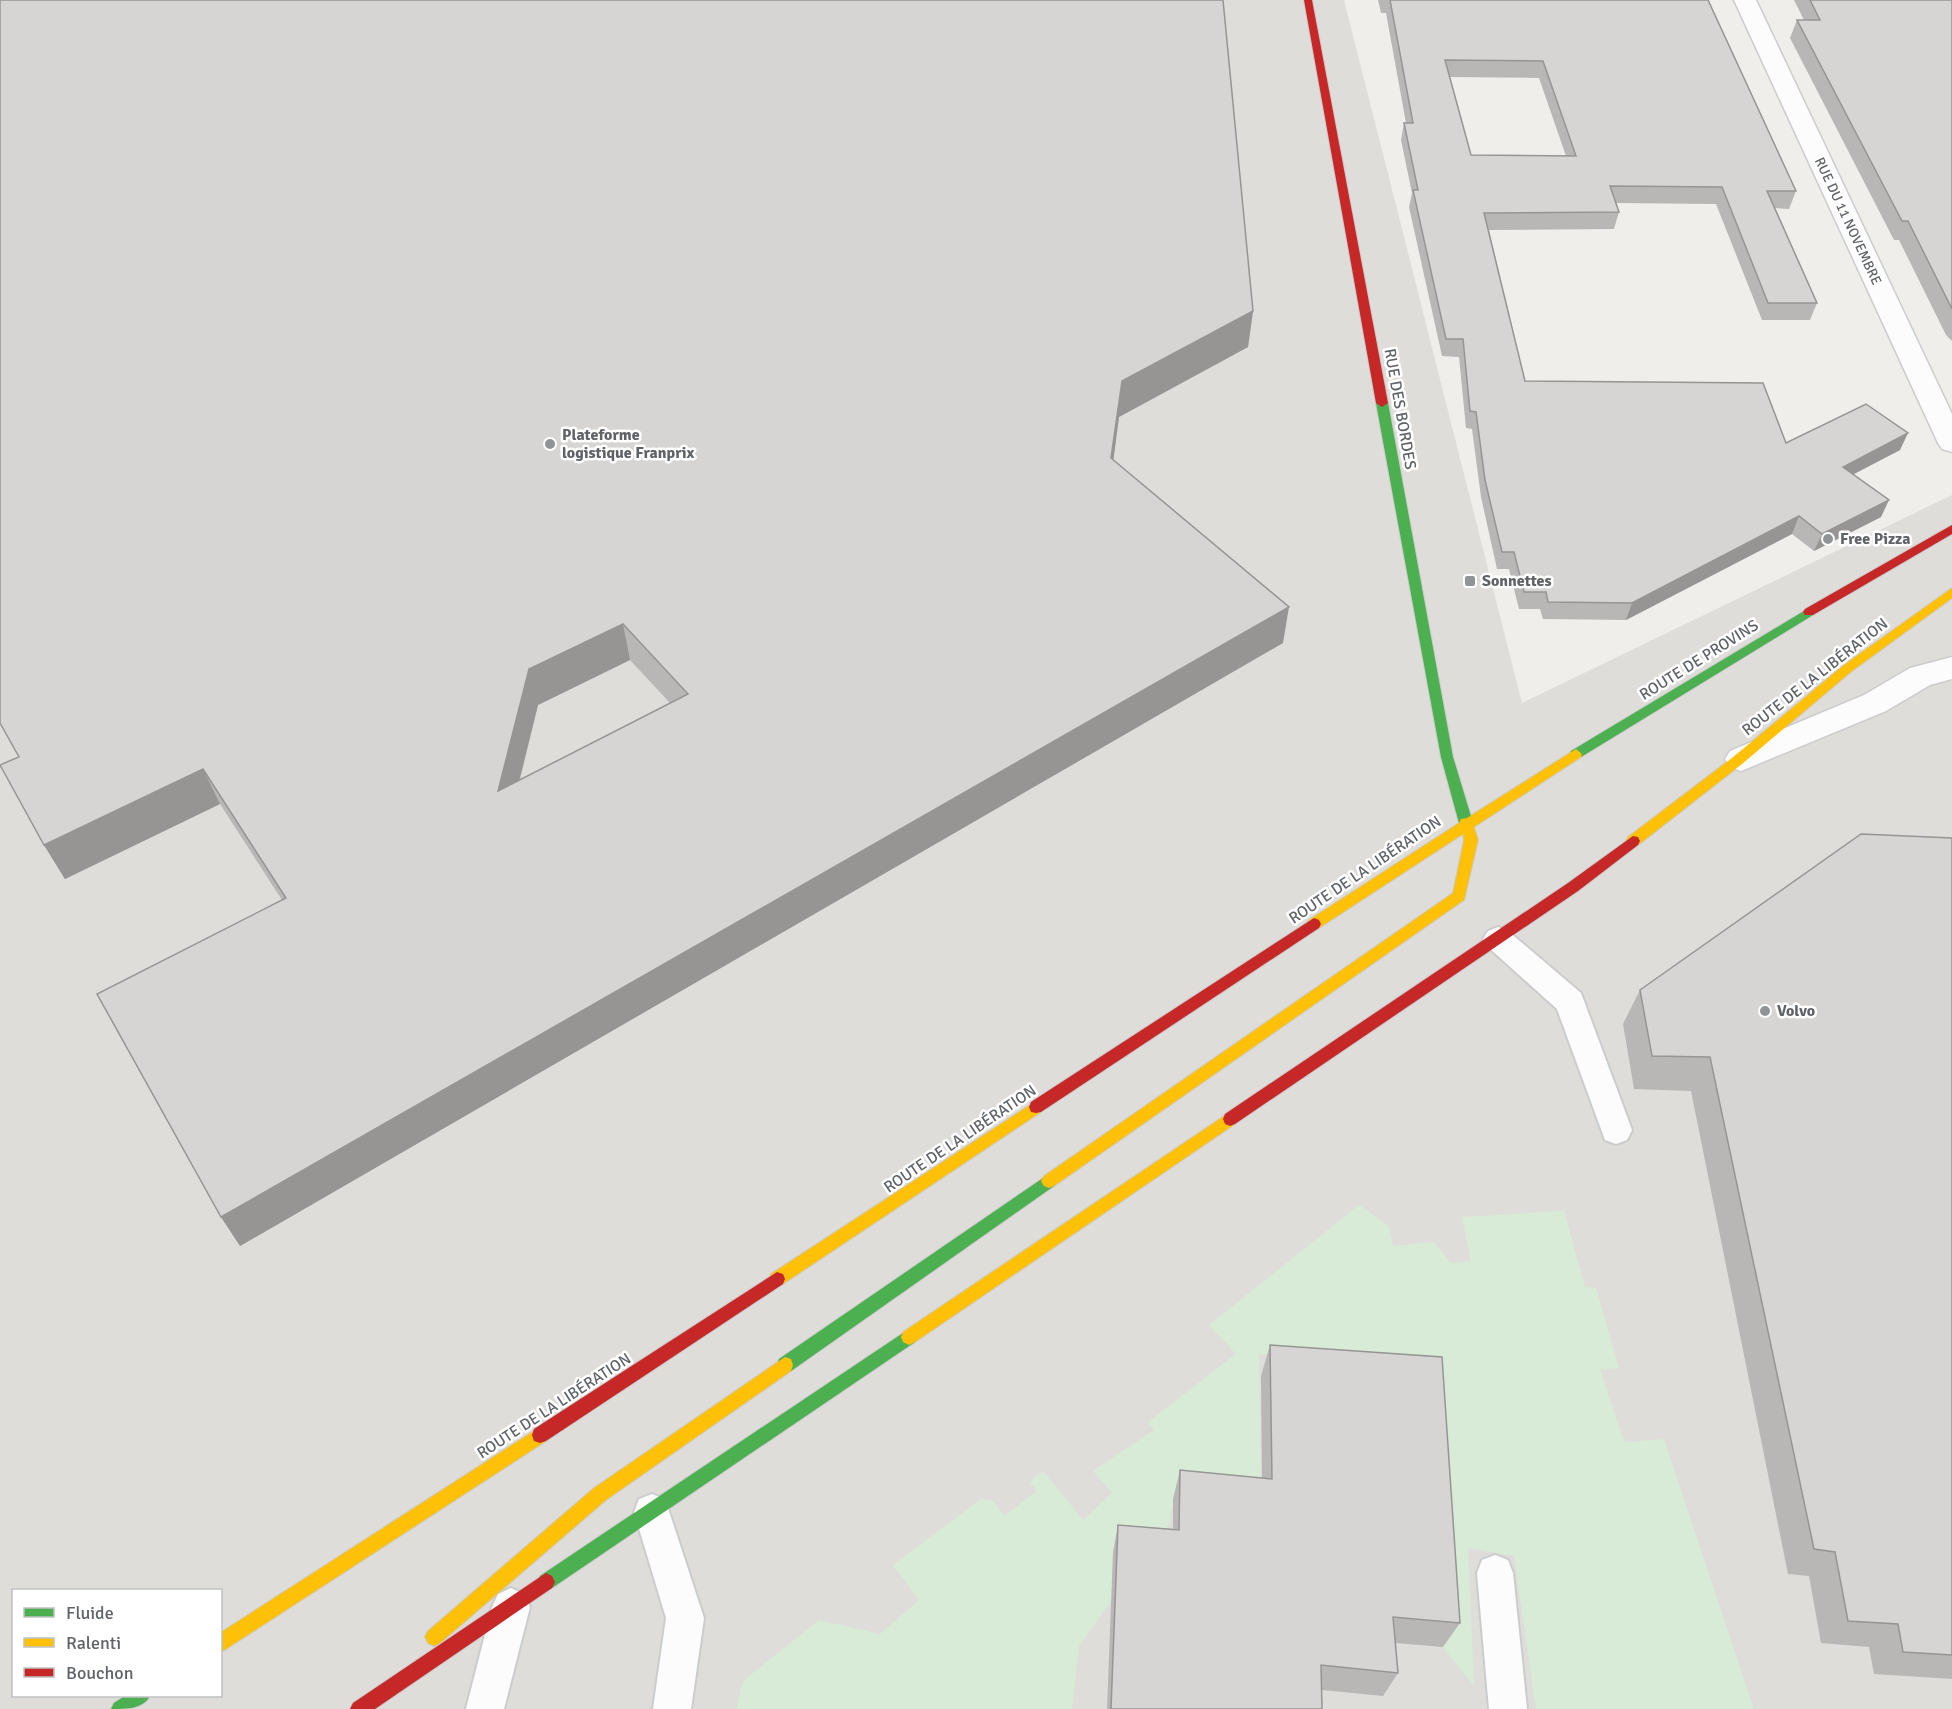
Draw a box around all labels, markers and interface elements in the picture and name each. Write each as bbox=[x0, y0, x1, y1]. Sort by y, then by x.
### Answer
street label: RUE DU 11 NOVEMBRE bbox=[1811, 154, 1885, 288]
street label: RUE DES BORDES bbox=[1380, 347, 1421, 471]
place label: Plateforme logistique Franprix bbox=[562, 425, 695, 463]
marker: Plateforme logistique Franprix bbox=[543, 437, 557, 451]
place label: Free Pizza bbox=[1840, 529, 1911, 549]
marker: Free Pizza bbox=[1821, 532, 1835, 546]
place label: Sonnettes bbox=[1482, 571, 1552, 591]
marker: Sonnettes bbox=[1463, 574, 1477, 588]
street label: ROUTE DE LA LIBÉRATION bbox=[1738, 614, 1892, 740]
street label: ROUTE DE PROVINS bbox=[1636, 615, 1762, 705]
street label: ROUTE DE LA LIBÉRATION bbox=[1285, 812, 1445, 928]
place label: Volvo bbox=[1777, 1001, 1815, 1021]
marker: Volvo bbox=[1758, 1004, 1772, 1018]
street label: ROUTE DE LA LIBÉRATION bbox=[880, 1081, 1040, 1197]
street label: ROUTE DE LA LIBÉRATION bbox=[473, 1349, 635, 1463]
legend bbox=[12, 1589, 222, 1697]
text: Fluide bbox=[66, 1602, 114, 1624]
text: Ralenti bbox=[66, 1632, 121, 1654]
text: Bouchon bbox=[66, 1662, 134, 1684]

